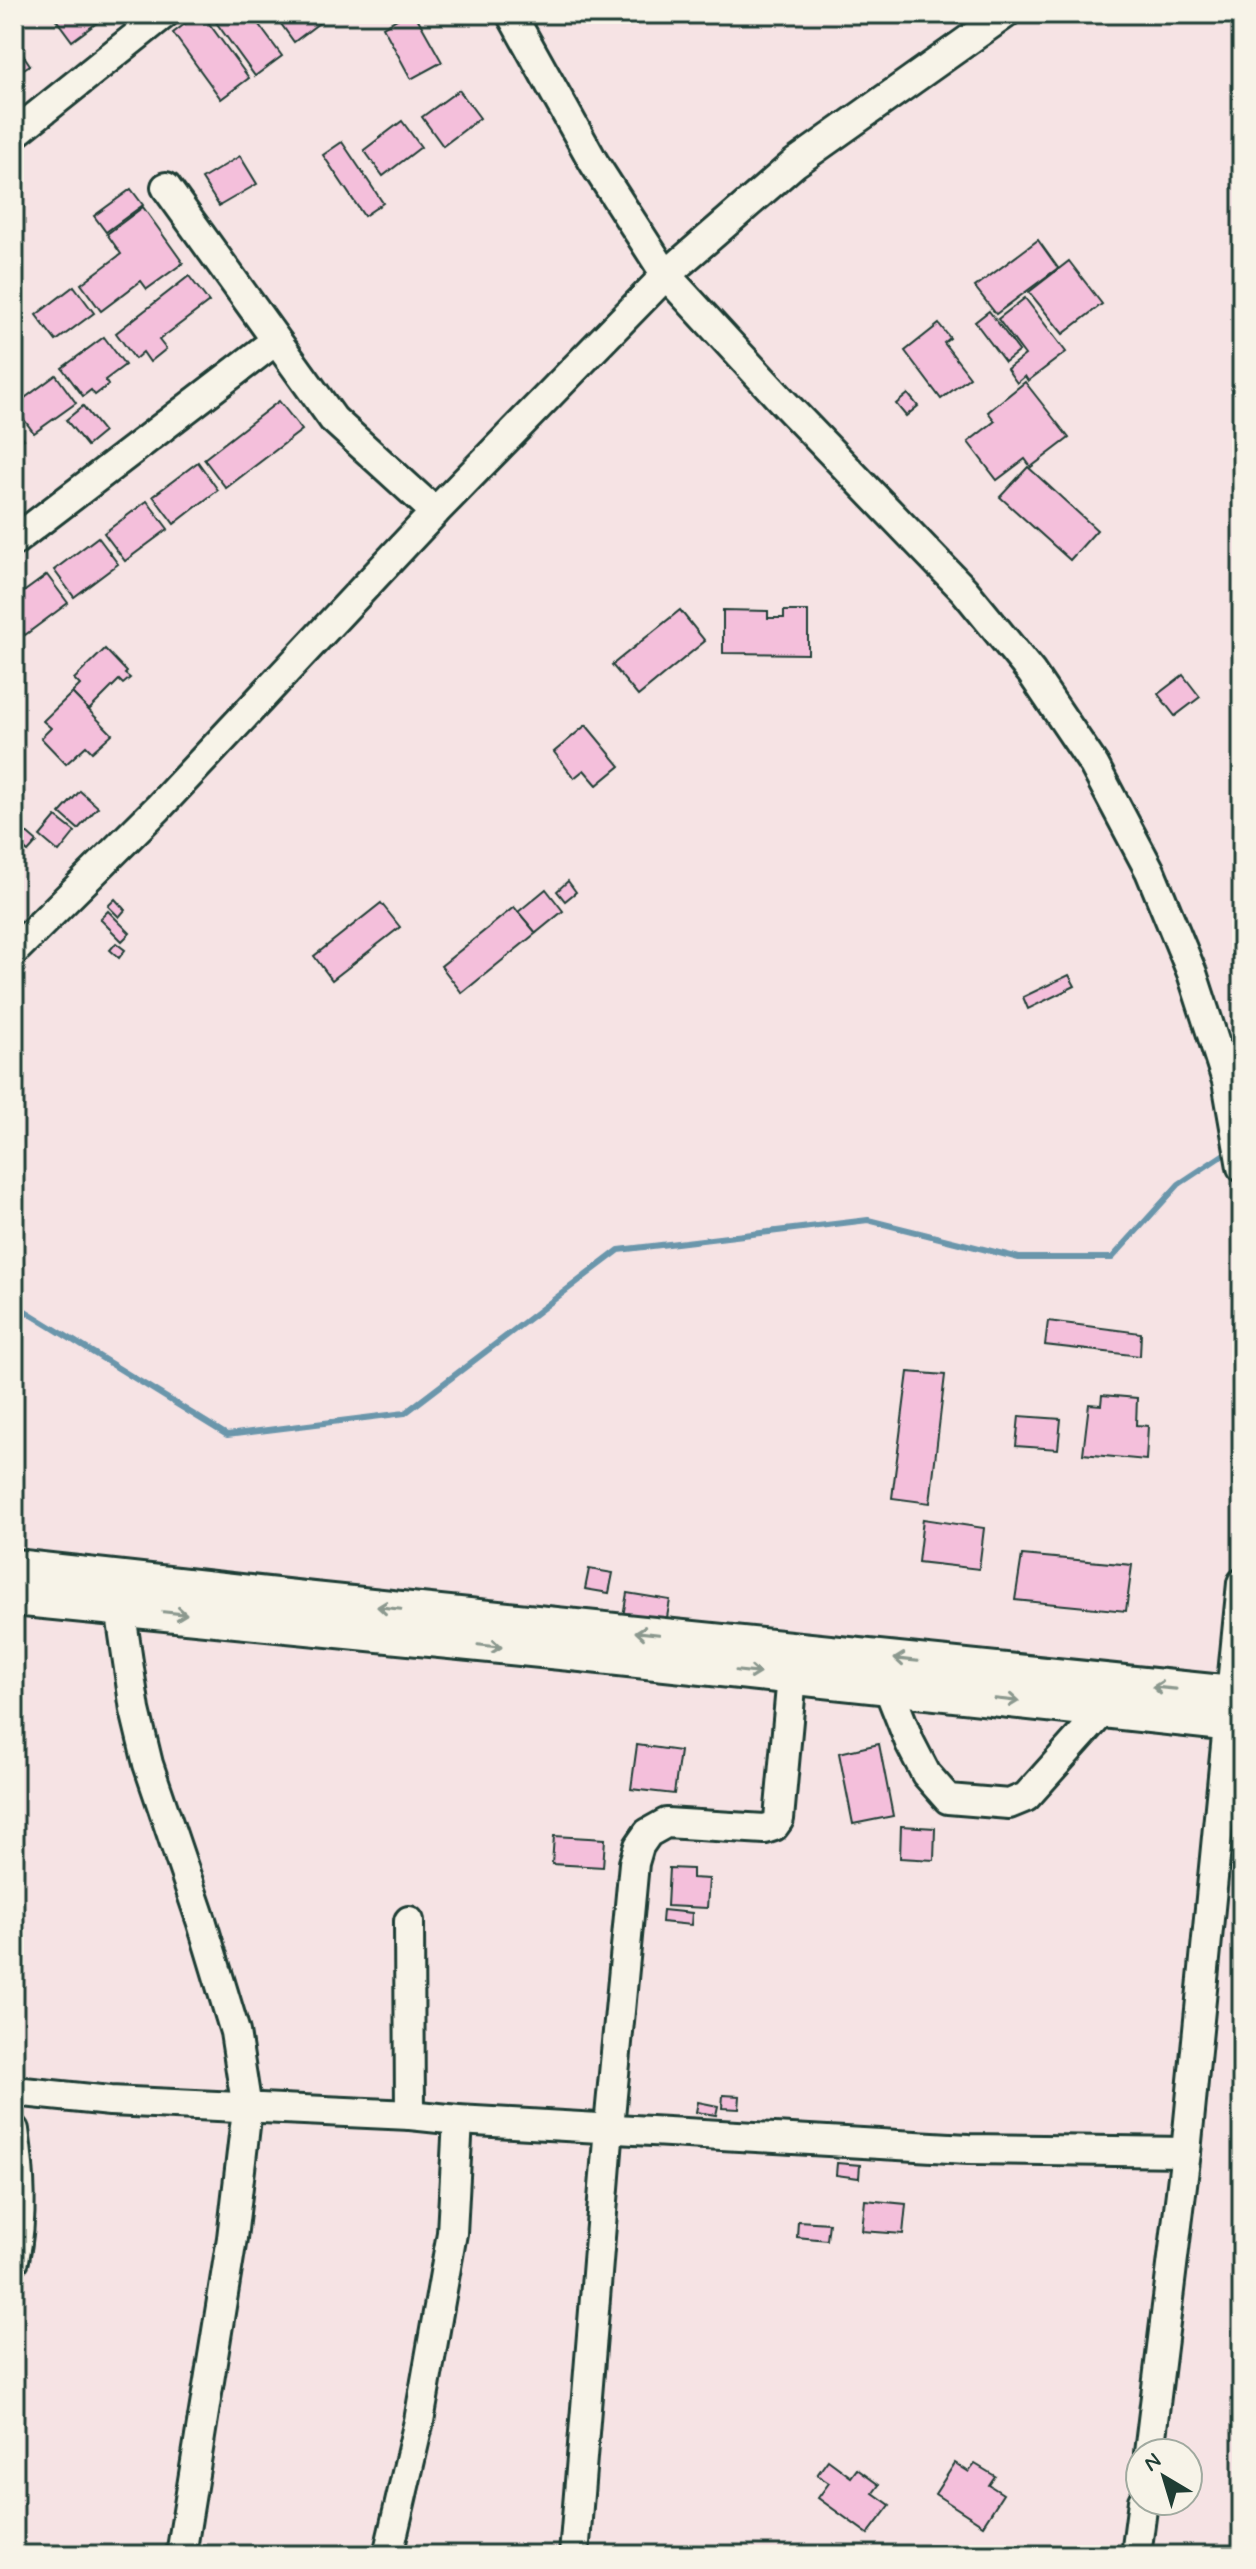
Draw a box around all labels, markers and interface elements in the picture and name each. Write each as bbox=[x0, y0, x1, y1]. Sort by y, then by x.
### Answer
one-way arrow bbox=[376, 1600, 402, 1615]
one-way arrow bbox=[161, 1606, 188, 1621]
one-way arrow bbox=[634, 1625, 661, 1640]
one-way arrow bbox=[476, 1639, 503, 1654]
one-way arrow bbox=[893, 1653, 920, 1668]
one-way arrow bbox=[734, 1664, 761, 1679]
one-way arrow bbox=[1151, 1680, 1178, 1695]
one-way arrow bbox=[993, 1692, 1020, 1707]
north arrow bbox=[1124, 2437, 1204, 2517]
text: N bbox=[1139, 2447, 1167, 2478]

